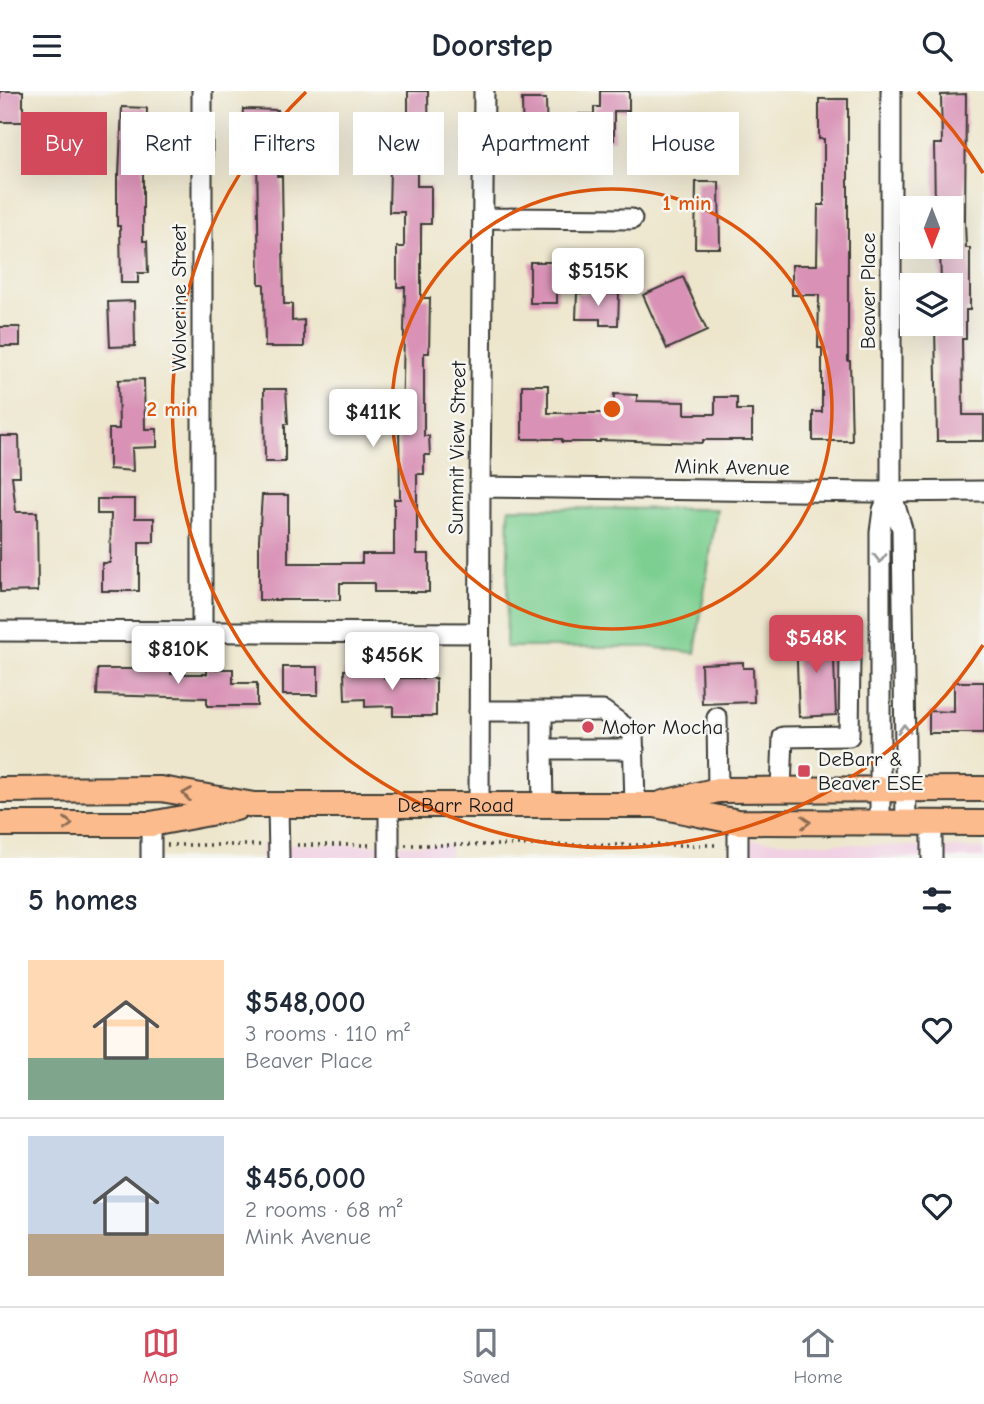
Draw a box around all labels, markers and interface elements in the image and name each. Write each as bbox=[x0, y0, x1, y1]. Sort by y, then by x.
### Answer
icon: menu bbox=[28, 27, 66, 65]
text: Doorstep bbox=[431, 27, 553, 64]
icon: search bbox=[918, 27, 956, 65]
chip: Buy bbox=[21, 112, 107, 175]
chip: Rent bbox=[121, 112, 215, 175]
chip: Filters bbox=[229, 112, 339, 175]
chip: New bbox=[353, 112, 444, 175]
chip: Apartment bbox=[458, 112, 613, 175]
chip: House bbox=[627, 112, 739, 175]
text: 1 min bbox=[663, 191, 711, 215]
north arrow bbox=[900, 196, 962, 259]
map controls bbox=[900, 196, 963, 336]
street label: Wolverine Street bbox=[167, 224, 191, 371]
street label: Beaver Place bbox=[856, 233, 880, 349]
pin: $515K bbox=[549, 249, 647, 308]
text: $515K bbox=[568, 257, 628, 284]
button: layers bbox=[900, 273, 963, 336]
street label: Summit View Street bbox=[443, 360, 471, 535]
pin: $411K bbox=[324, 389, 422, 449]
text: 2 min bbox=[146, 397, 198, 421]
centre of rings bbox=[600, 397, 624, 421]
text: $411K bbox=[345, 398, 401, 425]
street label: Mink Avenue bbox=[674, 454, 790, 480]
one-way arrow bbox=[872, 554, 888, 564]
pin: $548K bbox=[767, 615, 865, 675]
text: $548K bbox=[785, 624, 847, 651]
pin: $810K bbox=[129, 627, 227, 686]
pin: $456K bbox=[343, 633, 441, 692]
text: $810K bbox=[148, 635, 208, 662]
text: $456K bbox=[361, 641, 423, 668]
place label: Motor Mocha bbox=[602, 715, 723, 739]
marker: Motor Mocha bbox=[580, 719, 596, 735]
one-way arrow bbox=[896, 723, 912, 734]
place label: DeBarr & Beaver ESE bbox=[818, 747, 924, 795]
marker: DeBarr & Beaver ESE bbox=[796, 763, 812, 779]
one-way arrow bbox=[181, 787, 193, 802]
street label: DeBarr Road bbox=[397, 793, 514, 817]
one-way arrow bbox=[802, 814, 812, 830]
one-way arrow bbox=[63, 816, 74, 832]
icon: filters bbox=[918, 881, 956, 919]
text: 5 homes bbox=[28, 883, 137, 918]
text: $548,000 bbox=[245, 985, 366, 1020]
icon: home bbox=[84, 988, 168, 1072]
icon: heart bbox=[918, 1011, 956, 1049]
text: 3 rooms · 110 m² bbox=[245, 1020, 410, 1047]
text: Beaver Place bbox=[245, 1047, 373, 1074]
text: $456,000 bbox=[245, 1161, 366, 1196]
icon: home bbox=[84, 1164, 168, 1248]
icon: heart bbox=[918, 1187, 956, 1225]
text: 2 rooms · 68 m² bbox=[245, 1196, 403, 1223]
text: Mink Avenue bbox=[245, 1223, 371, 1250]
tab: Map bbox=[142, 1324, 180, 1388]
tab: Saved bbox=[463, 1324, 510, 1388]
tab: Home bbox=[793, 1324, 842, 1388]

